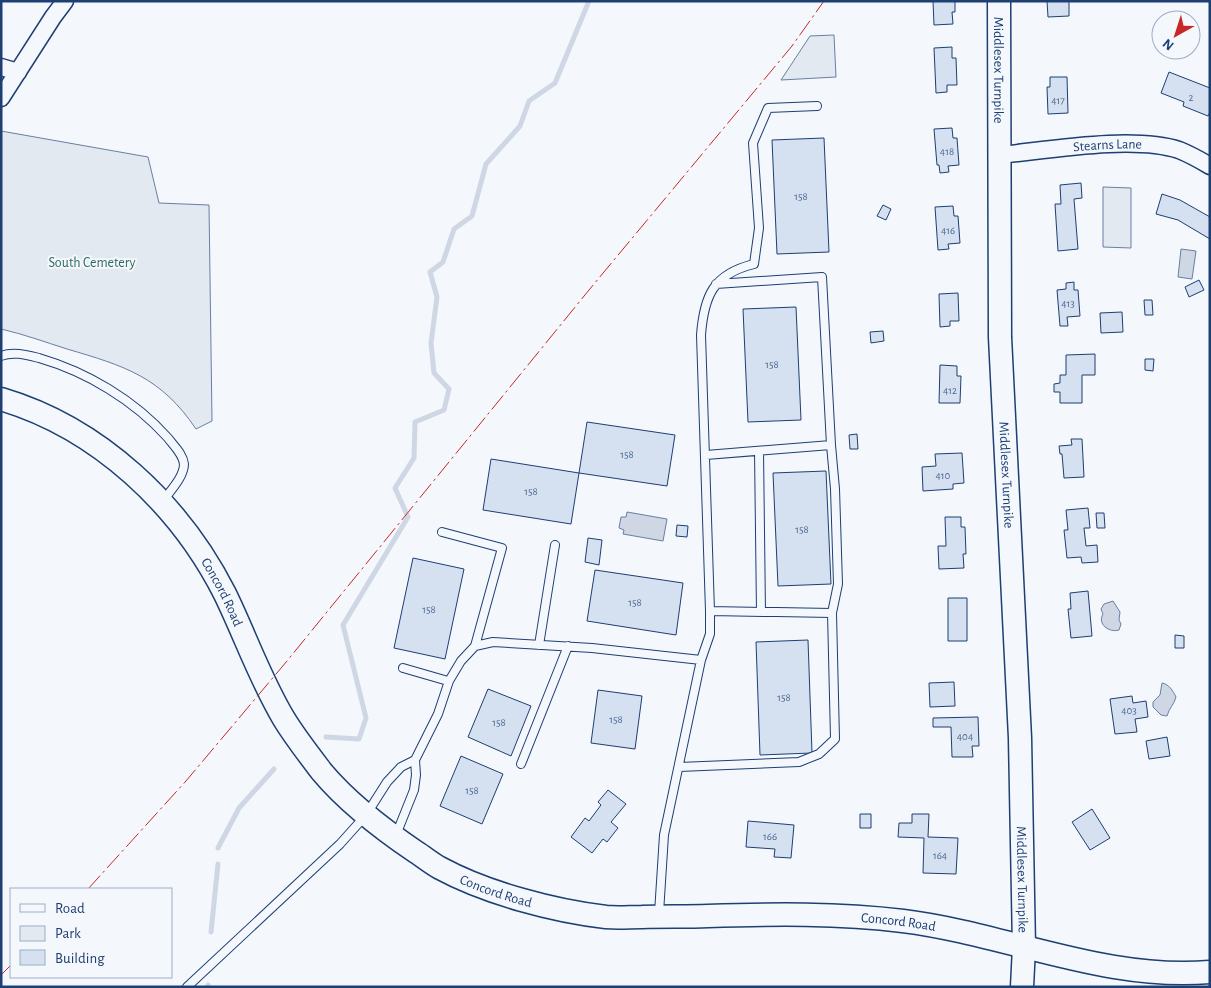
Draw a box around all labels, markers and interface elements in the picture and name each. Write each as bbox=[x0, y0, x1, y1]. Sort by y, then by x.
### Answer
north arrow bbox=[1151, 10, 1201, 60]
street label: Middlesex Turnpike bbox=[991, 17, 1005, 123]
text: N bbox=[1160, 36, 1177, 53]
house number: 2 bbox=[1188, 92, 1194, 103]
house number: 417 bbox=[1051, 95, 1065, 106]
street label: Stearns Lane bbox=[1073, 137, 1142, 155]
house number: 418 bbox=[940, 146, 954, 157]
house number: 158 bbox=[794, 191, 808, 202]
house number: 416 bbox=[941, 225, 955, 236]
park label: South Cemetery bbox=[49, 256, 135, 270]
house number: 413 bbox=[1061, 298, 1075, 309]
house number: 158 bbox=[765, 359, 779, 370]
house number: 412 bbox=[943, 385, 957, 396]
street label: Middlesex Turnpike bbox=[996, 421, 1016, 529]
house number: 158 bbox=[620, 449, 634, 460]
house number: 410 bbox=[936, 470, 951, 481]
house number: 158 bbox=[524, 486, 538, 497]
house number: 158 bbox=[795, 524, 809, 535]
street label: Concord Road bbox=[198, 556, 245, 629]
house number: 158 bbox=[628, 597, 642, 608]
house number: 158 bbox=[422, 604, 436, 615]
house number: 158 bbox=[777, 692, 791, 703]
house number: 403 bbox=[1121, 705, 1137, 716]
house number: 158 bbox=[609, 714, 623, 725]
house number: 158 bbox=[492, 717, 506, 728]
house number: 404 bbox=[957, 731, 973, 742]
house number: 158 bbox=[465, 785, 479, 796]
street label: Middlesex Turnpike bbox=[1014, 826, 1030, 933]
house number: 166 bbox=[763, 831, 777, 842]
house number: 164 bbox=[933, 850, 947, 861]
street label: Concord Road bbox=[458, 873, 533, 910]
legend bbox=[10, 888, 172, 978]
text: Road bbox=[55, 901, 85, 916]
street label: Concord Road bbox=[861, 911, 937, 934]
text: Park bbox=[55, 926, 81, 941]
text: Building bbox=[55, 951, 105, 966]

